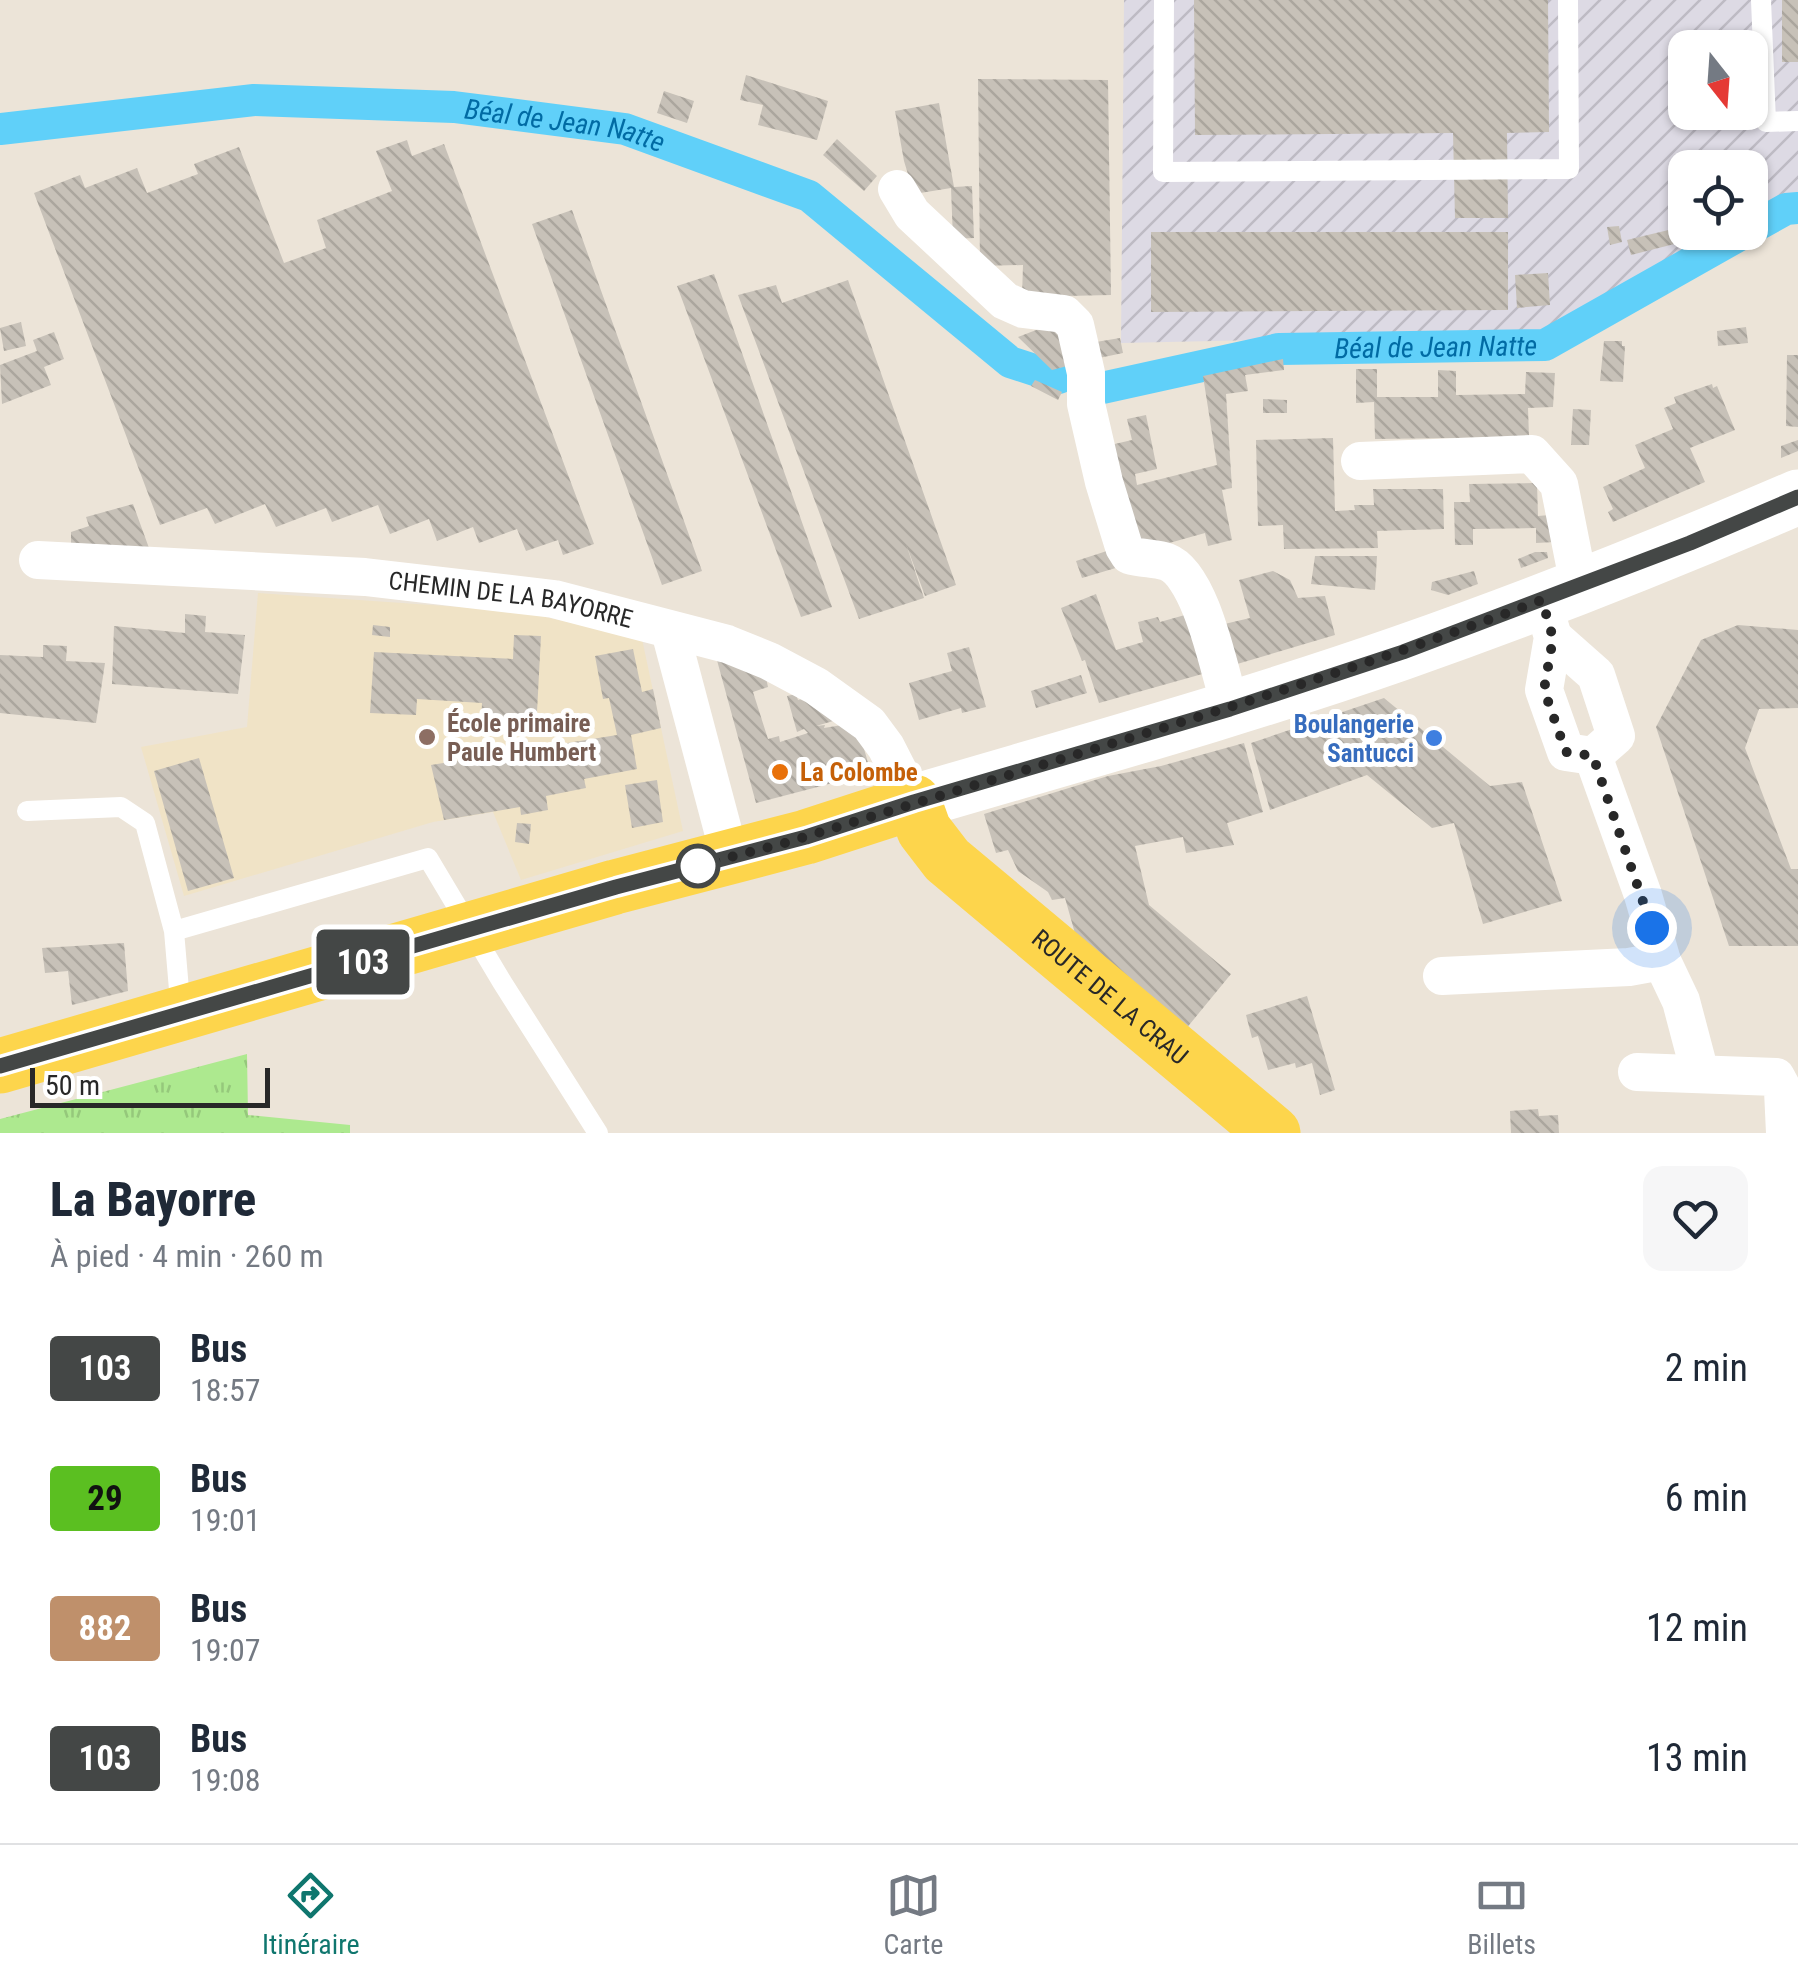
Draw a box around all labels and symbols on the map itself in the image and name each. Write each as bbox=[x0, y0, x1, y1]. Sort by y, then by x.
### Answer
north arrow bbox=[1668, 30, 1768, 130]
water label: Béal de Jean Natte bbox=[463, 93, 669, 159]
water label: Béal de Jean Natte bbox=[1334, 329, 1537, 365]
street label: CHEMIN DE LA BAYORRE bbox=[387, 566, 636, 634]
place label: École primaire Paule Humbert bbox=[447, 708, 597, 767]
place label: Boulangerie Santucci bbox=[1294, 710, 1414, 768]
marker: École primaire Paule Humbert bbox=[416, 726, 438, 748]
marker: Boulangerie Santucci bbox=[1423, 727, 1445, 749]
place label: La Colombe bbox=[800, 758, 918, 787]
marker: La Colombe bbox=[769, 761, 791, 783]
unlabelled marker bbox=[677, 845, 719, 887]
your location bbox=[1627, 903, 1677, 953]
street label: ROUTE DE LA CRAU bbox=[1026, 924, 1194, 1071]
line badge: 103 bbox=[306, 930, 420, 994]
scale bar bbox=[30, 1063, 270, 1108]

